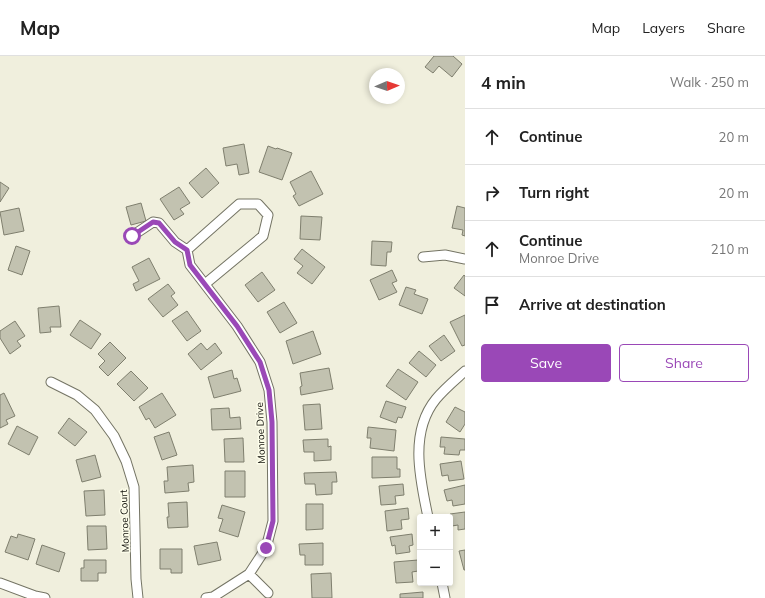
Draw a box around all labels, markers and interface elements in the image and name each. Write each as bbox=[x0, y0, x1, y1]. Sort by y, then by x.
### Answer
text: Map bbox=[20, 16, 60, 40]
text: Map bbox=[591, 19, 620, 37]
text: Layers bbox=[642, 19, 685, 37]
text: Share bbox=[707, 19, 745, 37]
north arrow bbox=[369, 68, 405, 104]
text: 4 min bbox=[481, 72, 526, 93]
text: Walk · 250 m bbox=[670, 74, 749, 90]
icon: ahead bbox=[481, 126, 503, 148]
text: Continue bbox=[519, 127, 582, 146]
text: 20 m bbox=[719, 129, 749, 145]
icon: right bbox=[481, 182, 503, 204]
text: Turn right bbox=[519, 183, 589, 202]
text: 20 m bbox=[719, 185, 749, 201]
route start bbox=[123, 227, 141, 245]
text: Continue bbox=[519, 231, 582, 250]
icon: ahead bbox=[481, 238, 503, 260]
text: 210 m bbox=[711, 241, 749, 257]
text: Monroe Drive bbox=[519, 250, 599, 266]
icon: arrive bbox=[481, 294, 503, 316]
text: Arrive at destination bbox=[519, 295, 666, 314]
button: Save bbox=[481, 344, 611, 382]
button: Share bbox=[619, 344, 749, 382]
street label: Monroe Drive bbox=[253, 402, 268, 464]
street label: Monroe Court bbox=[117, 489, 132, 553]
map controls bbox=[417, 514, 453, 586]
button: + bbox=[417, 514, 453, 550]
route end bbox=[257, 539, 275, 557]
button: − bbox=[417, 550, 453, 586]

